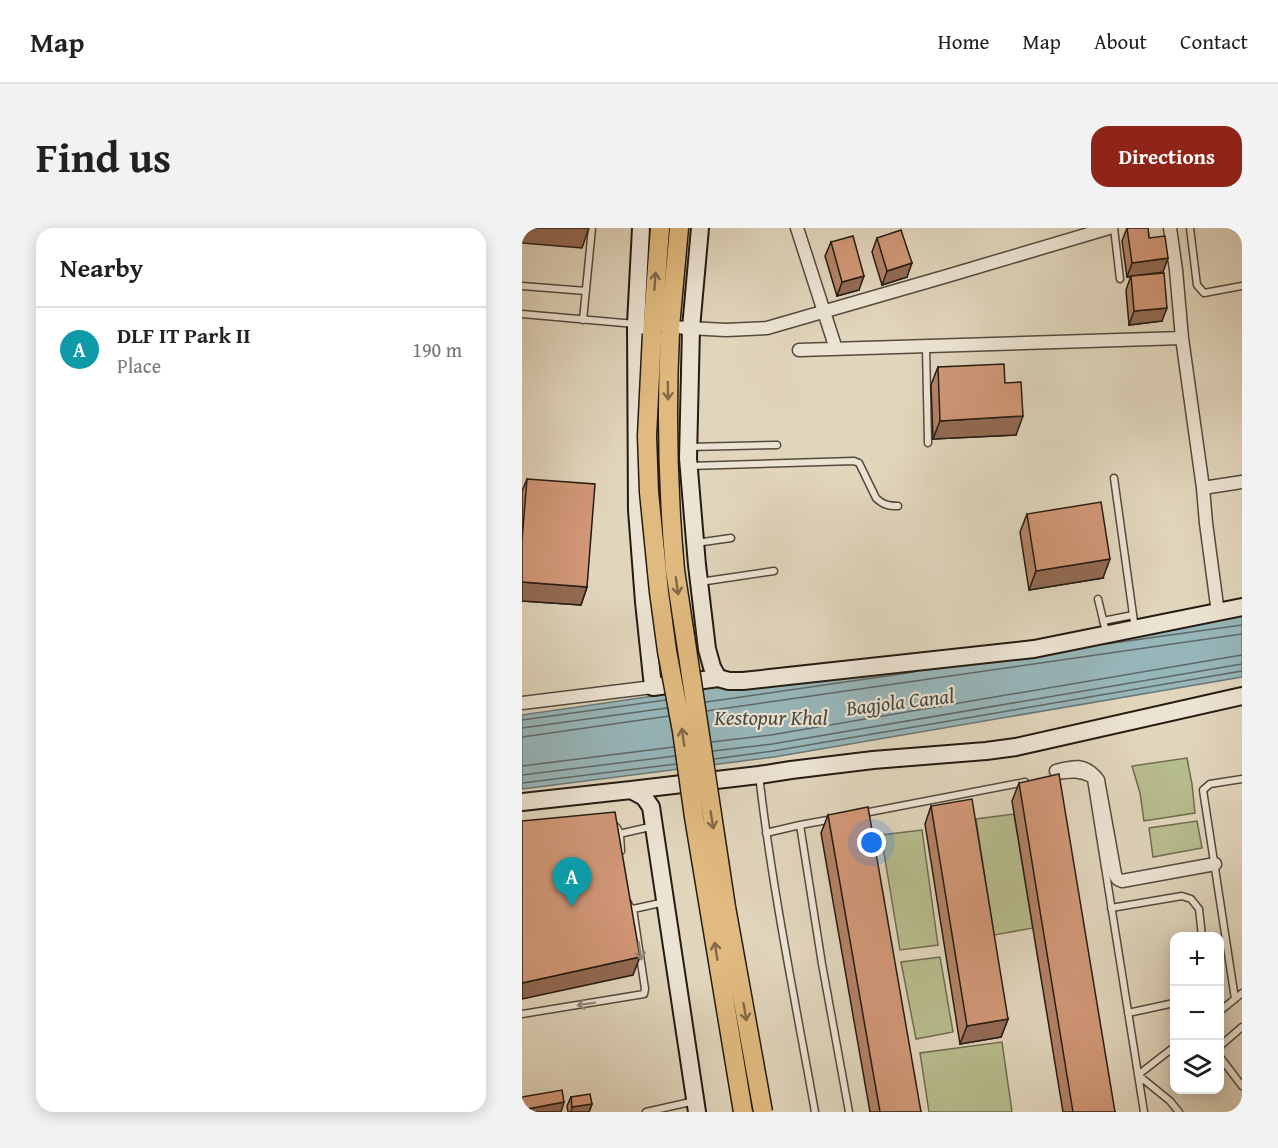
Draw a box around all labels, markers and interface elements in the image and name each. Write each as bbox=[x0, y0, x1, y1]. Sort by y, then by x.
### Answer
text: Map bbox=[30, 21, 84, 62]
text: Home bbox=[938, 26, 989, 57]
text: Map bbox=[1022, 26, 1061, 57]
text: About bbox=[1094, 26, 1147, 57]
text: Contact bbox=[1180, 26, 1248, 57]
text: Find us bbox=[36, 126, 171, 187]
button: Directions bbox=[1091, 126, 1242, 187]
text: Nearby bbox=[60, 248, 143, 287]
one-way arrow bbox=[650, 272, 661, 292]
text: DLF IT Park II bbox=[117, 319, 251, 351]
text: A bbox=[73, 335, 86, 364]
text: 190 m bbox=[412, 335, 462, 364]
text: Place bbox=[117, 351, 161, 380]
one-way arrow bbox=[662, 381, 674, 401]
one-way arrow bbox=[671, 575, 682, 595]
water label: Bagjola Canal bbox=[843, 679, 956, 724]
water label: Kestopur Khal bbox=[713, 702, 828, 733]
one-way arrow bbox=[677, 728, 688, 748]
one-way arrow bbox=[706, 810, 717, 830]
your location bbox=[857, 828, 886, 857]
pin: A bbox=[553, 858, 592, 907]
map controls bbox=[1170, 932, 1224, 1094]
button: + bbox=[1170, 932, 1224, 986]
one-way arrow bbox=[634, 941, 645, 961]
one-way arrow bbox=[710, 941, 721, 961]
button: − bbox=[1170, 986, 1224, 1040]
one-way arrow bbox=[577, 998, 597, 1009]
one-way arrow bbox=[739, 1002, 750, 1022]
button: layers bbox=[1170, 1040, 1224, 1094]

